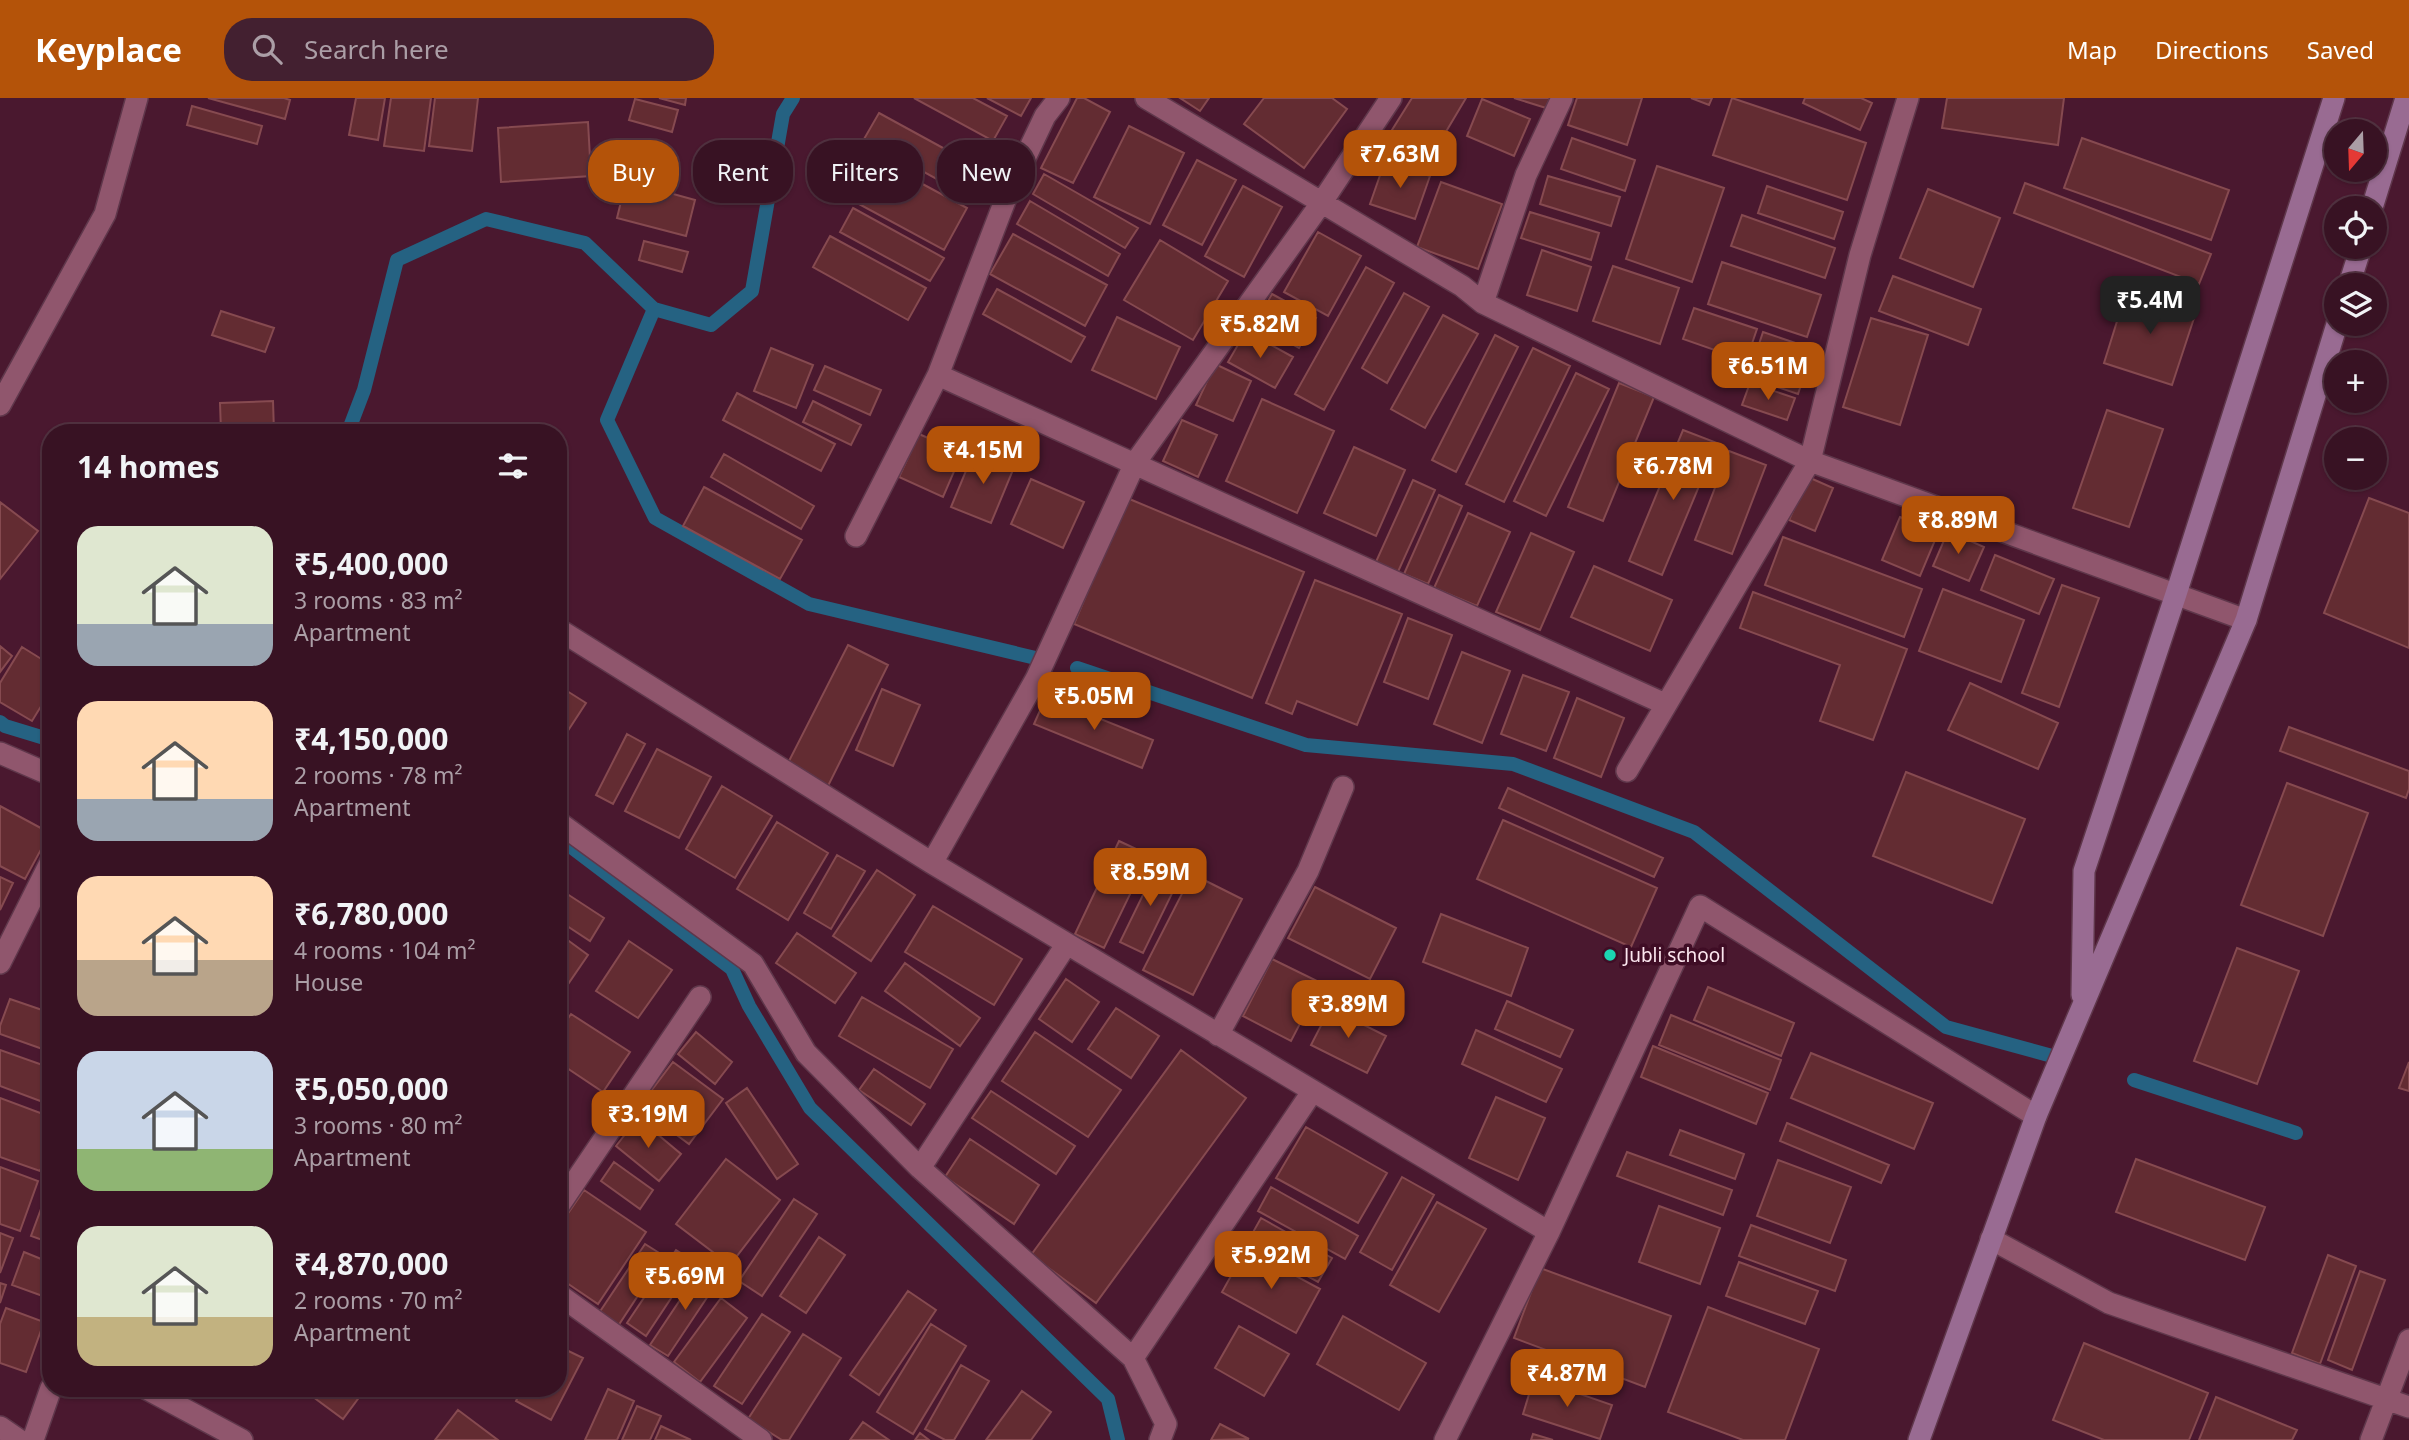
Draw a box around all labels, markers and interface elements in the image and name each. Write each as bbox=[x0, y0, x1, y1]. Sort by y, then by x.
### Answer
search box bbox=[224, 18, 714, 81]
text: Keyplace bbox=[35, 27, 182, 72]
icon: search bbox=[248, 30, 286, 68]
text: Search here bbox=[304, 31, 449, 67]
text: Map bbox=[2067, 33, 2117, 66]
text: Directions bbox=[2155, 33, 2269, 66]
text: Saved bbox=[2307, 33, 2374, 66]
north arrow bbox=[2324, 119, 2387, 182]
map controls bbox=[2324, 119, 2387, 490]
pin: ₹7.63M bbox=[1343, 130, 1457, 190]
text: ₹7.63M bbox=[1360, 137, 1440, 169]
chip: Buy bbox=[588, 140, 679, 203]
chip: Rent bbox=[693, 140, 793, 203]
chip: Filters bbox=[807, 140, 923, 203]
chip: New bbox=[937, 140, 1035, 203]
button: locate bbox=[2324, 196, 2387, 259]
button: layers bbox=[2324, 273, 2387, 336]
pin: ₹5.4M bbox=[2101, 276, 2199, 336]
text: ₹5.4M bbox=[2116, 283, 2184, 315]
pin: ₹5.82M bbox=[1203, 300, 1317, 360]
text: ₹5.82M bbox=[1220, 307, 1300, 339]
pin: ₹6.51M bbox=[1711, 342, 1825, 402]
text: ₹6.51M bbox=[1728, 349, 1808, 381]
button: + bbox=[2324, 350, 2387, 413]
pin: ₹4.15M bbox=[926, 426, 1040, 486]
button: − bbox=[2324, 427, 2387, 490]
text: ₹4.15M bbox=[943, 433, 1023, 465]
pin: ₹6.78M bbox=[1616, 442, 1730, 502]
text: 14 homes bbox=[77, 446, 220, 487]
icon: filters bbox=[494, 447, 532, 485]
text: ₹6.78M bbox=[1633, 449, 1713, 481]
pin: ₹8.89M bbox=[1901, 496, 2015, 556]
text: ₹8.89M bbox=[1918, 503, 1998, 535]
text: ₹5,400,000 bbox=[294, 543, 448, 584]
icon: home bbox=[133, 554, 217, 638]
text: 3 rooms · 83 m² bbox=[294, 584, 463, 616]
text: Apartment bbox=[294, 616, 411, 648]
pin: ₹5.05M bbox=[1037, 672, 1151, 732]
text: ₹5.05M bbox=[1054, 679, 1134, 711]
text: ₹4,150,000 bbox=[294, 718, 448, 759]
icon: home bbox=[133, 729, 217, 813]
text: 2 rooms · 78 m² bbox=[294, 759, 463, 791]
text: Apartment bbox=[294, 791, 411, 823]
pin: ₹8.59M bbox=[1093, 848, 1207, 908]
text: ₹8.59M bbox=[1110, 855, 1190, 887]
text: ₹6,780,000 bbox=[294, 893, 448, 934]
icon: home bbox=[133, 904, 217, 988]
text: 4 rooms · 104 m² bbox=[294, 934, 476, 966]
place label: Jubli school bbox=[1622, 942, 1725, 968]
marker: Jubli school bbox=[1602, 947, 1618, 963]
text: House bbox=[294, 966, 363, 998]
pin: ₹3.89M bbox=[1291, 981, 1405, 1040]
text: ₹3.89M bbox=[1308, 987, 1388, 1019]
text: ₹5,050,000 bbox=[294, 1068, 448, 1109]
icon: home bbox=[133, 1079, 217, 1163]
pin: ₹3.19M bbox=[591, 1090, 705, 1150]
text: ₹3.19M bbox=[608, 1097, 688, 1129]
text: 3 rooms · 80 m² bbox=[294, 1109, 463, 1141]
text: Apartment bbox=[294, 1141, 411, 1173]
pin: ₹5.92M bbox=[1214, 1232, 1328, 1291]
text: ₹5.92M bbox=[1231, 1238, 1311, 1270]
text: ₹4,870,000 bbox=[294, 1243, 448, 1284]
pin: ₹5.69M bbox=[628, 1252, 742, 1312]
icon: home bbox=[133, 1254, 217, 1338]
text: ₹5.69M bbox=[645, 1259, 725, 1291]
text: 2 rooms · 70 m² bbox=[294, 1284, 463, 1316]
text: Apartment bbox=[294, 1316, 411, 1348]
pin: ₹4.87M bbox=[1510, 1350, 1624, 1409]
text: ₹4.87M bbox=[1527, 1356, 1607, 1388]

